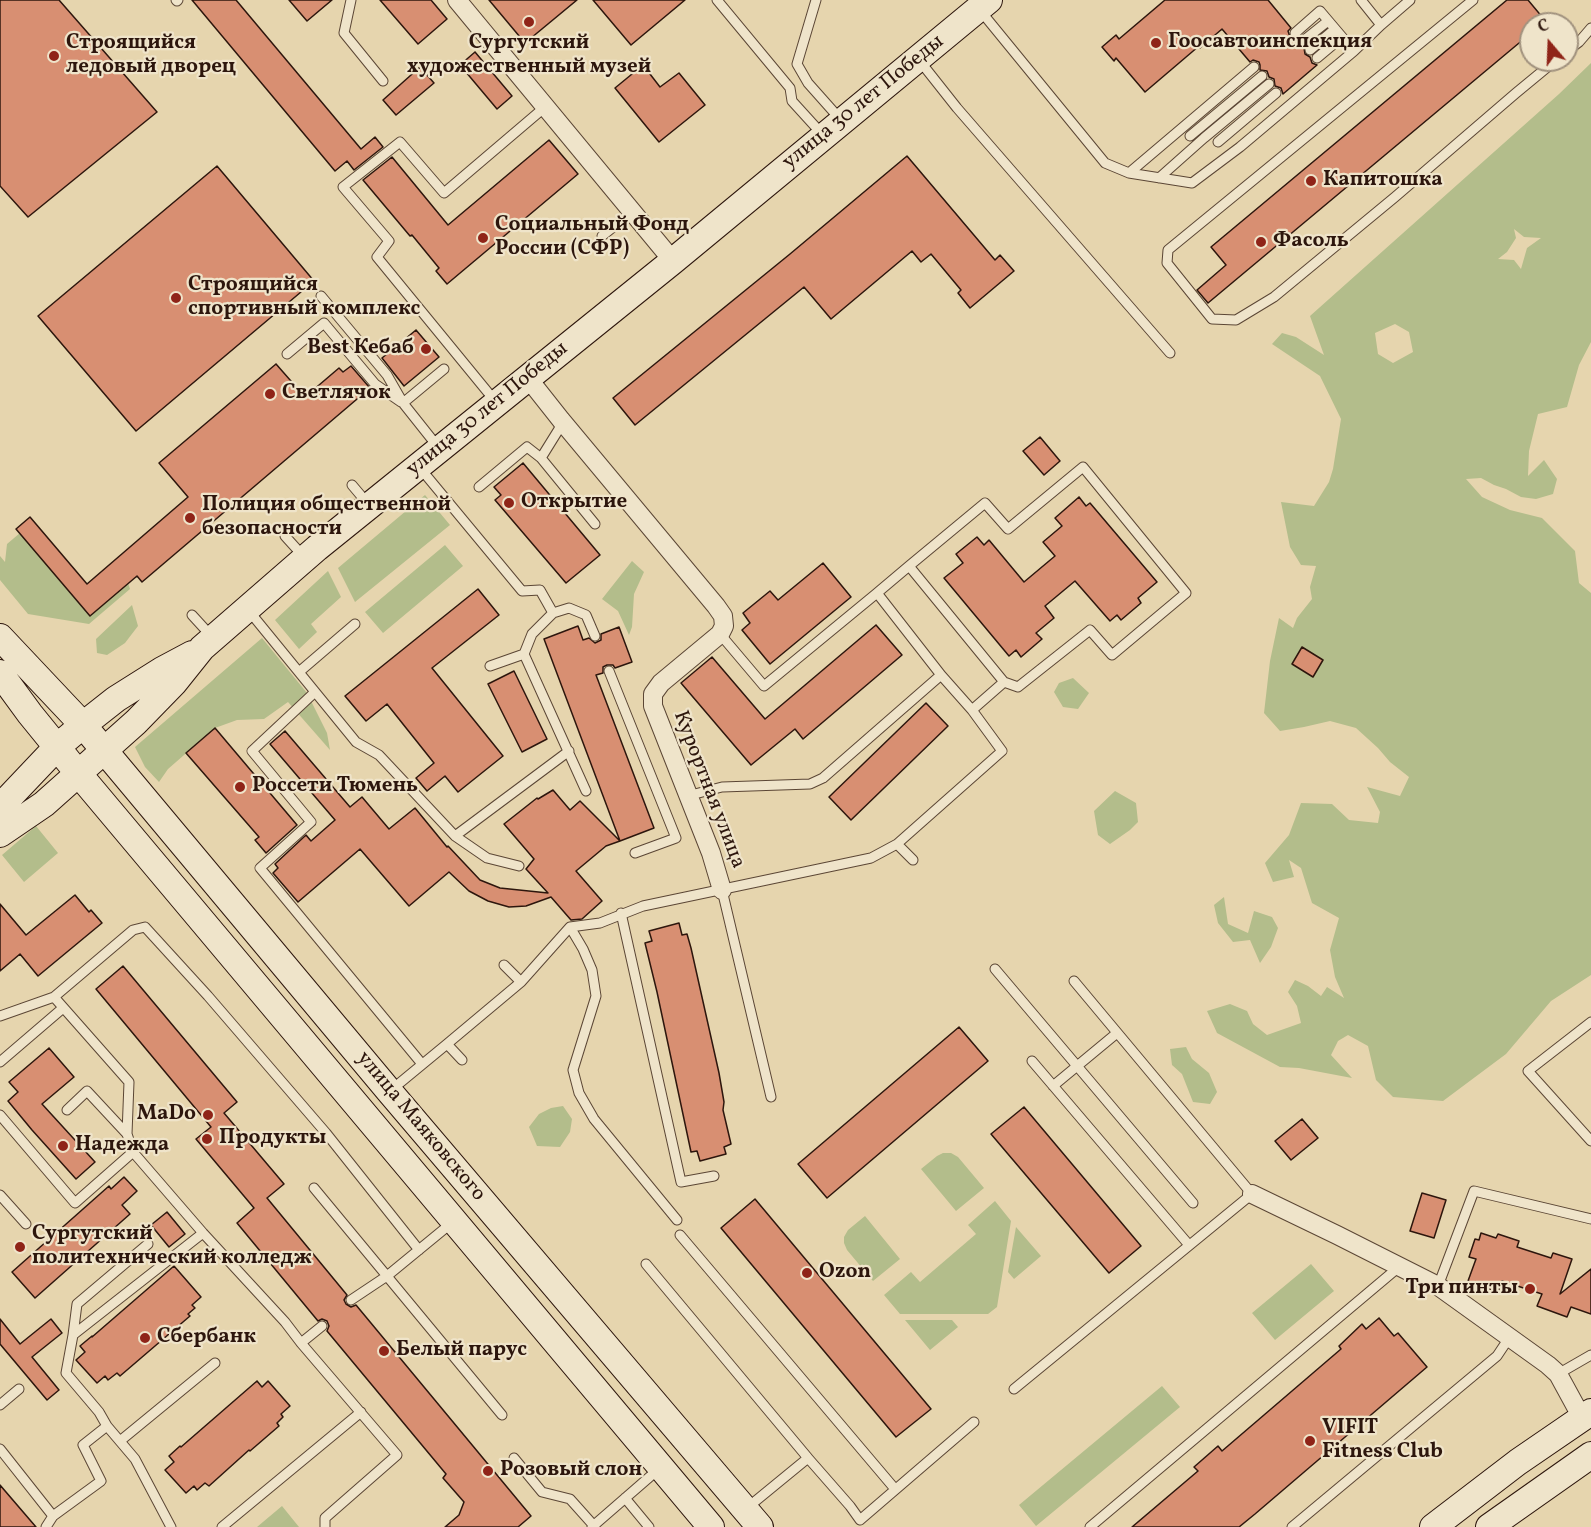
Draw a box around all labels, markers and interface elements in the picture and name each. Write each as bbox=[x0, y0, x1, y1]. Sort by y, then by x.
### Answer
north arrow bbox=[1519, 12, 1579, 72]
marker: Сургутский художественный музей bbox=[522, 15, 536, 29]
text: С bbox=[1535, 15, 1552, 39]
street label: улица 30 лет Победы bbox=[778, 30, 950, 176]
place label: Гоосавтоинспекция bbox=[1168, 30, 1372, 56]
place label: Строящийся ледовый дворец bbox=[66, 31, 236, 81]
place label: Сургутский художественный музей bbox=[407, 31, 651, 81]
marker: Гоосавтоинспекция bbox=[1149, 36, 1163, 50]
marker: Строящийся ледовый дворец bbox=[47, 49, 61, 63]
place label: Капитошка bbox=[1323, 168, 1443, 194]
marker: Капитошка bbox=[1304, 174, 1318, 188]
place label: Социальный Фонд России (СФР) bbox=[495, 213, 689, 263]
place label: Фасоль bbox=[1273, 229, 1349, 255]
marker: Социальный Фонд России (СФР) bbox=[476, 231, 490, 245]
marker: Фасоль bbox=[1254, 235, 1268, 249]
place label: Строящийся спортивный комплекс bbox=[188, 273, 420, 323]
marker: Строящийся спортивный комплекс bbox=[169, 291, 183, 305]
place label: Best Кебаб bbox=[307, 336, 414, 362]
street label: улица 30 лет Победы bbox=[402, 337, 574, 483]
marker: Best Кебаб bbox=[419, 342, 433, 356]
place label: Светлячок bbox=[282, 381, 391, 407]
marker: Светлячок bbox=[263, 387, 277, 401]
place label: Открытие bbox=[521, 490, 627, 516]
place label: Полиция общественной безопасности bbox=[202, 493, 451, 543]
marker: Открытие bbox=[502, 496, 516, 510]
marker: Полиция общественной безопасности bbox=[183, 511, 197, 525]
street label: Курортная улица bbox=[666, 708, 750, 872]
place label: Россети Тюмень bbox=[252, 774, 418, 800]
marker: Россети Тюмень bbox=[233, 780, 247, 794]
street label: улица Маяковского bbox=[350, 1047, 490, 1207]
place label: MaDo bbox=[137, 1102, 196, 1128]
marker: MaDo bbox=[201, 1108, 215, 1122]
place label: Продукты bbox=[219, 1126, 326, 1152]
marker: Продукты bbox=[200, 1132, 214, 1146]
place label: Надежда bbox=[75, 1133, 169, 1159]
marker: Надежда bbox=[56, 1139, 70, 1153]
place label: Сургутский политехнический колледж bbox=[32, 1222, 312, 1272]
marker: Сургутский политехнический колледж bbox=[13, 1240, 27, 1254]
place label: Ozon bbox=[819, 1260, 871, 1286]
marker: Ozon bbox=[800, 1266, 814, 1280]
place label: Три пинты bbox=[1405, 1276, 1518, 1302]
marker: Три пинты bbox=[1523, 1282, 1537, 1296]
place label: Сбербанк bbox=[157, 1325, 256, 1351]
marker: Сбербанк bbox=[138, 1331, 152, 1345]
place label: Белый парус bbox=[396, 1338, 527, 1364]
marker: Белый парус bbox=[377, 1344, 391, 1358]
place label: VIFIT Fitness Club bbox=[1322, 1416, 1443, 1466]
marker: VIFIT Fitness Club bbox=[1303, 1434, 1317, 1448]
place label: Розовый слон bbox=[500, 1458, 642, 1484]
marker: Розовый слон bbox=[481, 1464, 495, 1478]

